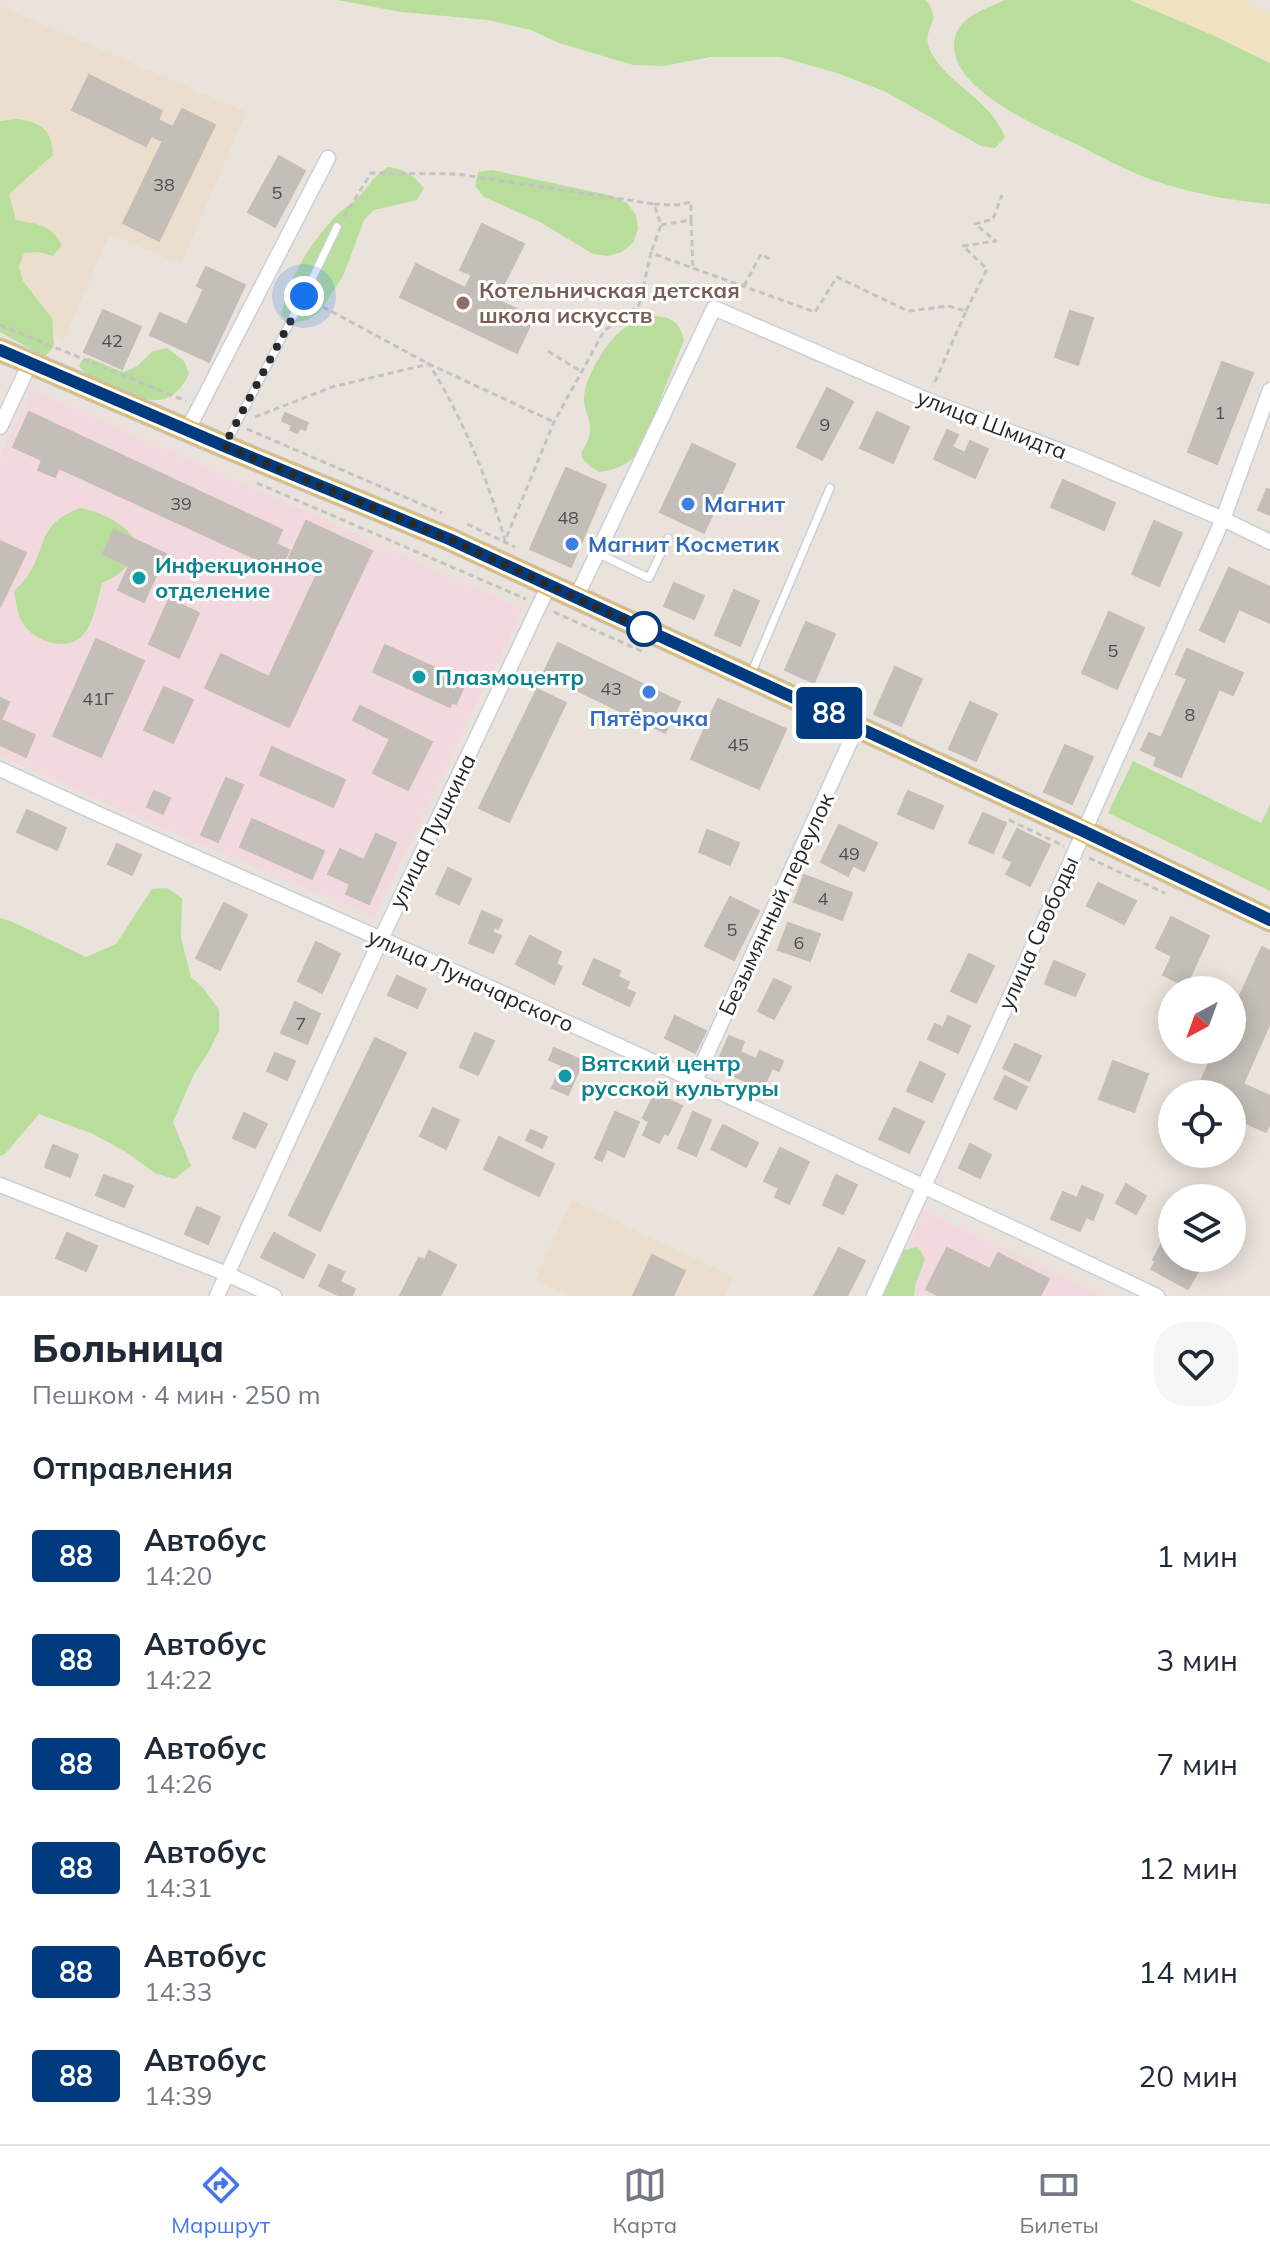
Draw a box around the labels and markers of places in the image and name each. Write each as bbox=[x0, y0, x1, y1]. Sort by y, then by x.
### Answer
place label: Котельничская детская школа искусств bbox=[479, 276, 740, 329]
marker: Котельничская детская школа искусств bbox=[454, 294, 472, 312]
place label: Магнит bbox=[704, 490, 785, 518]
marker: Магнит bbox=[679, 495, 697, 513]
place label: Магнит Косметик bbox=[588, 530, 780, 558]
marker: Магнит Косметик bbox=[563, 535, 581, 553]
place label: Инфекционное отделение bbox=[155, 551, 323, 604]
marker: Инфекционное отделение bbox=[130, 569, 148, 587]
unlabelled marker bbox=[627, 612, 661, 646]
place label: Плазмоцентр bbox=[435, 663, 584, 691]
marker: Плазмоцентр bbox=[410, 668, 428, 686]
marker: Пятёрочка bbox=[640, 683, 658, 701]
place label: Пятёрочка bbox=[589, 704, 709, 732]
place label: Вятский центр русской культуры bbox=[581, 1049, 779, 1102]
marker: Вятский центр русской культуры bbox=[556, 1067, 574, 1085]

